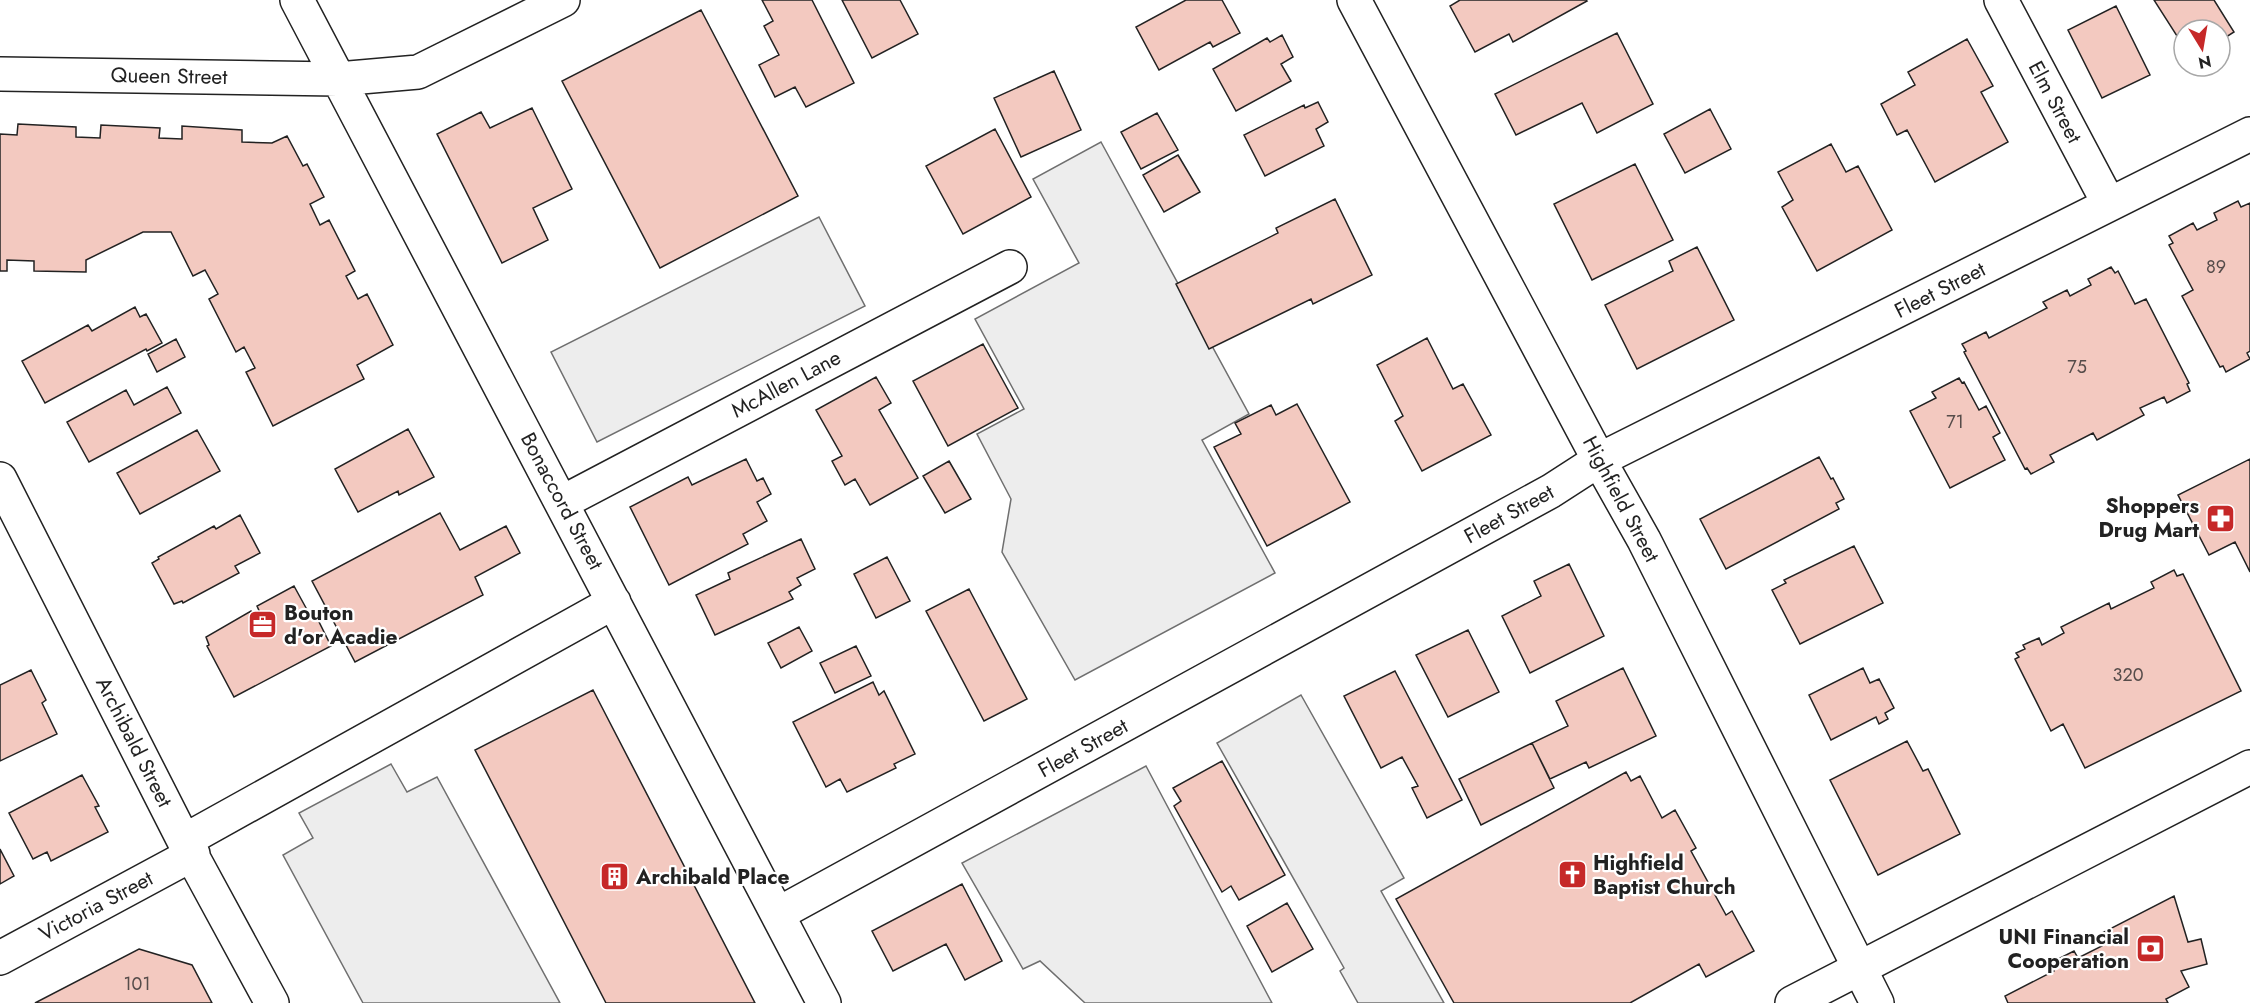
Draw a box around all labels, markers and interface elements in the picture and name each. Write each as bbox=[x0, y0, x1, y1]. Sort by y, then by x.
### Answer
north arrow bbox=[2172, 18, 2232, 78]
text: N bbox=[2196, 50, 2213, 75]
street label: Elm Street bbox=[2021, 56, 2089, 148]
street label: Queen Street bbox=[110, 60, 228, 92]
street label: Fleet Street bbox=[1889, 254, 1991, 326]
house number: 89 bbox=[2206, 254, 2226, 280]
street label: McAllen Lane bbox=[726, 342, 846, 425]
house number: 75 bbox=[2067, 354, 2087, 380]
house number: 71 bbox=[1946, 409, 1964, 435]
street label: Bonaccord Street bbox=[513, 427, 611, 575]
street label: Highfield Street bbox=[1575, 431, 1667, 567]
street label: Fleet Street bbox=[1459, 477, 1559, 551]
place label: Shoppers Drug Mart bbox=[2098, 491, 2199, 545]
pharmacy icon: Shoppers Drug Mart bbox=[2204, 502, 2236, 534]
place label: Bouton d'or Acadie bbox=[284, 598, 398, 652]
office icon: Bouton d'or Acadie bbox=[247, 609, 279, 641]
house number: 320 bbox=[2113, 662, 2144, 688]
street label: Archibald Street bbox=[88, 672, 180, 812]
street label: Fleet Street bbox=[1033, 711, 1133, 785]
place label: Highfield Baptist Church bbox=[1593, 848, 1736, 902]
church icon: Highfield Baptist Church bbox=[1556, 859, 1588, 891]
building icon: Archibald Place bbox=[599, 861, 631, 893]
place label: Archibald Place bbox=[635, 862, 790, 892]
street label: Victoria Street bbox=[34, 863, 158, 949]
place label: UNI Financial Cooperation bbox=[1999, 922, 2129, 976]
bank icon: UNI Financial Cooperation bbox=[2134, 933, 2166, 965]
house number: 101 bbox=[124, 971, 151, 997]

